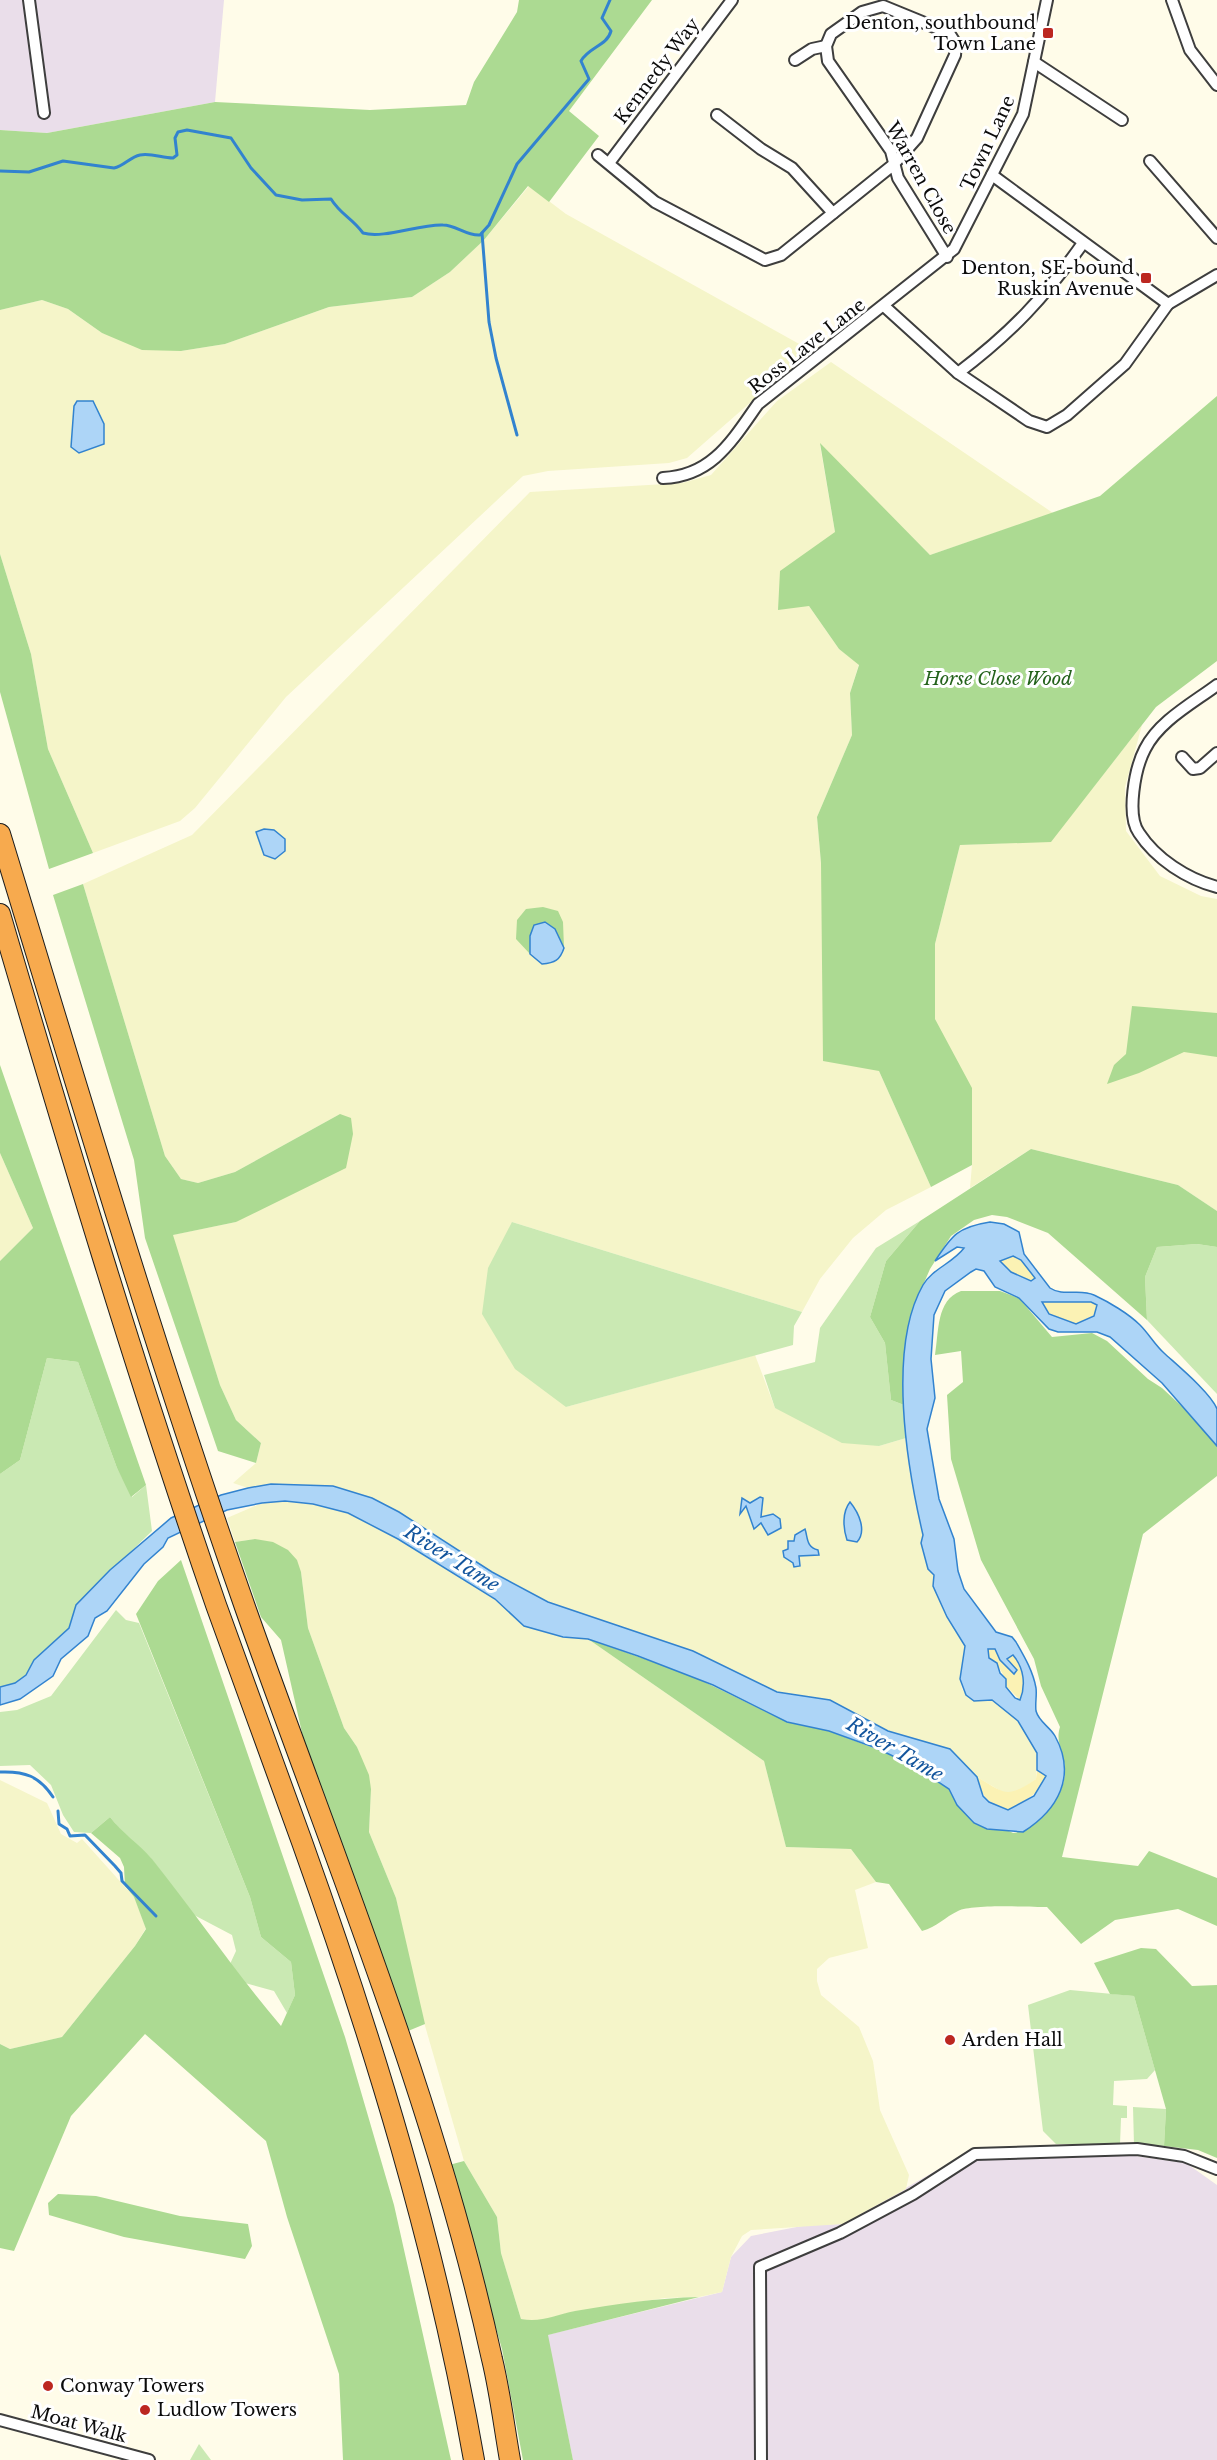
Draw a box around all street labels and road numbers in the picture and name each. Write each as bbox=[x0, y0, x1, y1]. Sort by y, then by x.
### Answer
street label: Kennedy Way bbox=[610, 13, 704, 128]
street label: Town Lane bbox=[956, 92, 1020, 194]
street label: Warren Close bbox=[881, 117, 961, 238]
street label: Ross Lave Lane bbox=[744, 294, 870, 398]
street label: Moat Walk bbox=[29, 2401, 129, 2447]

